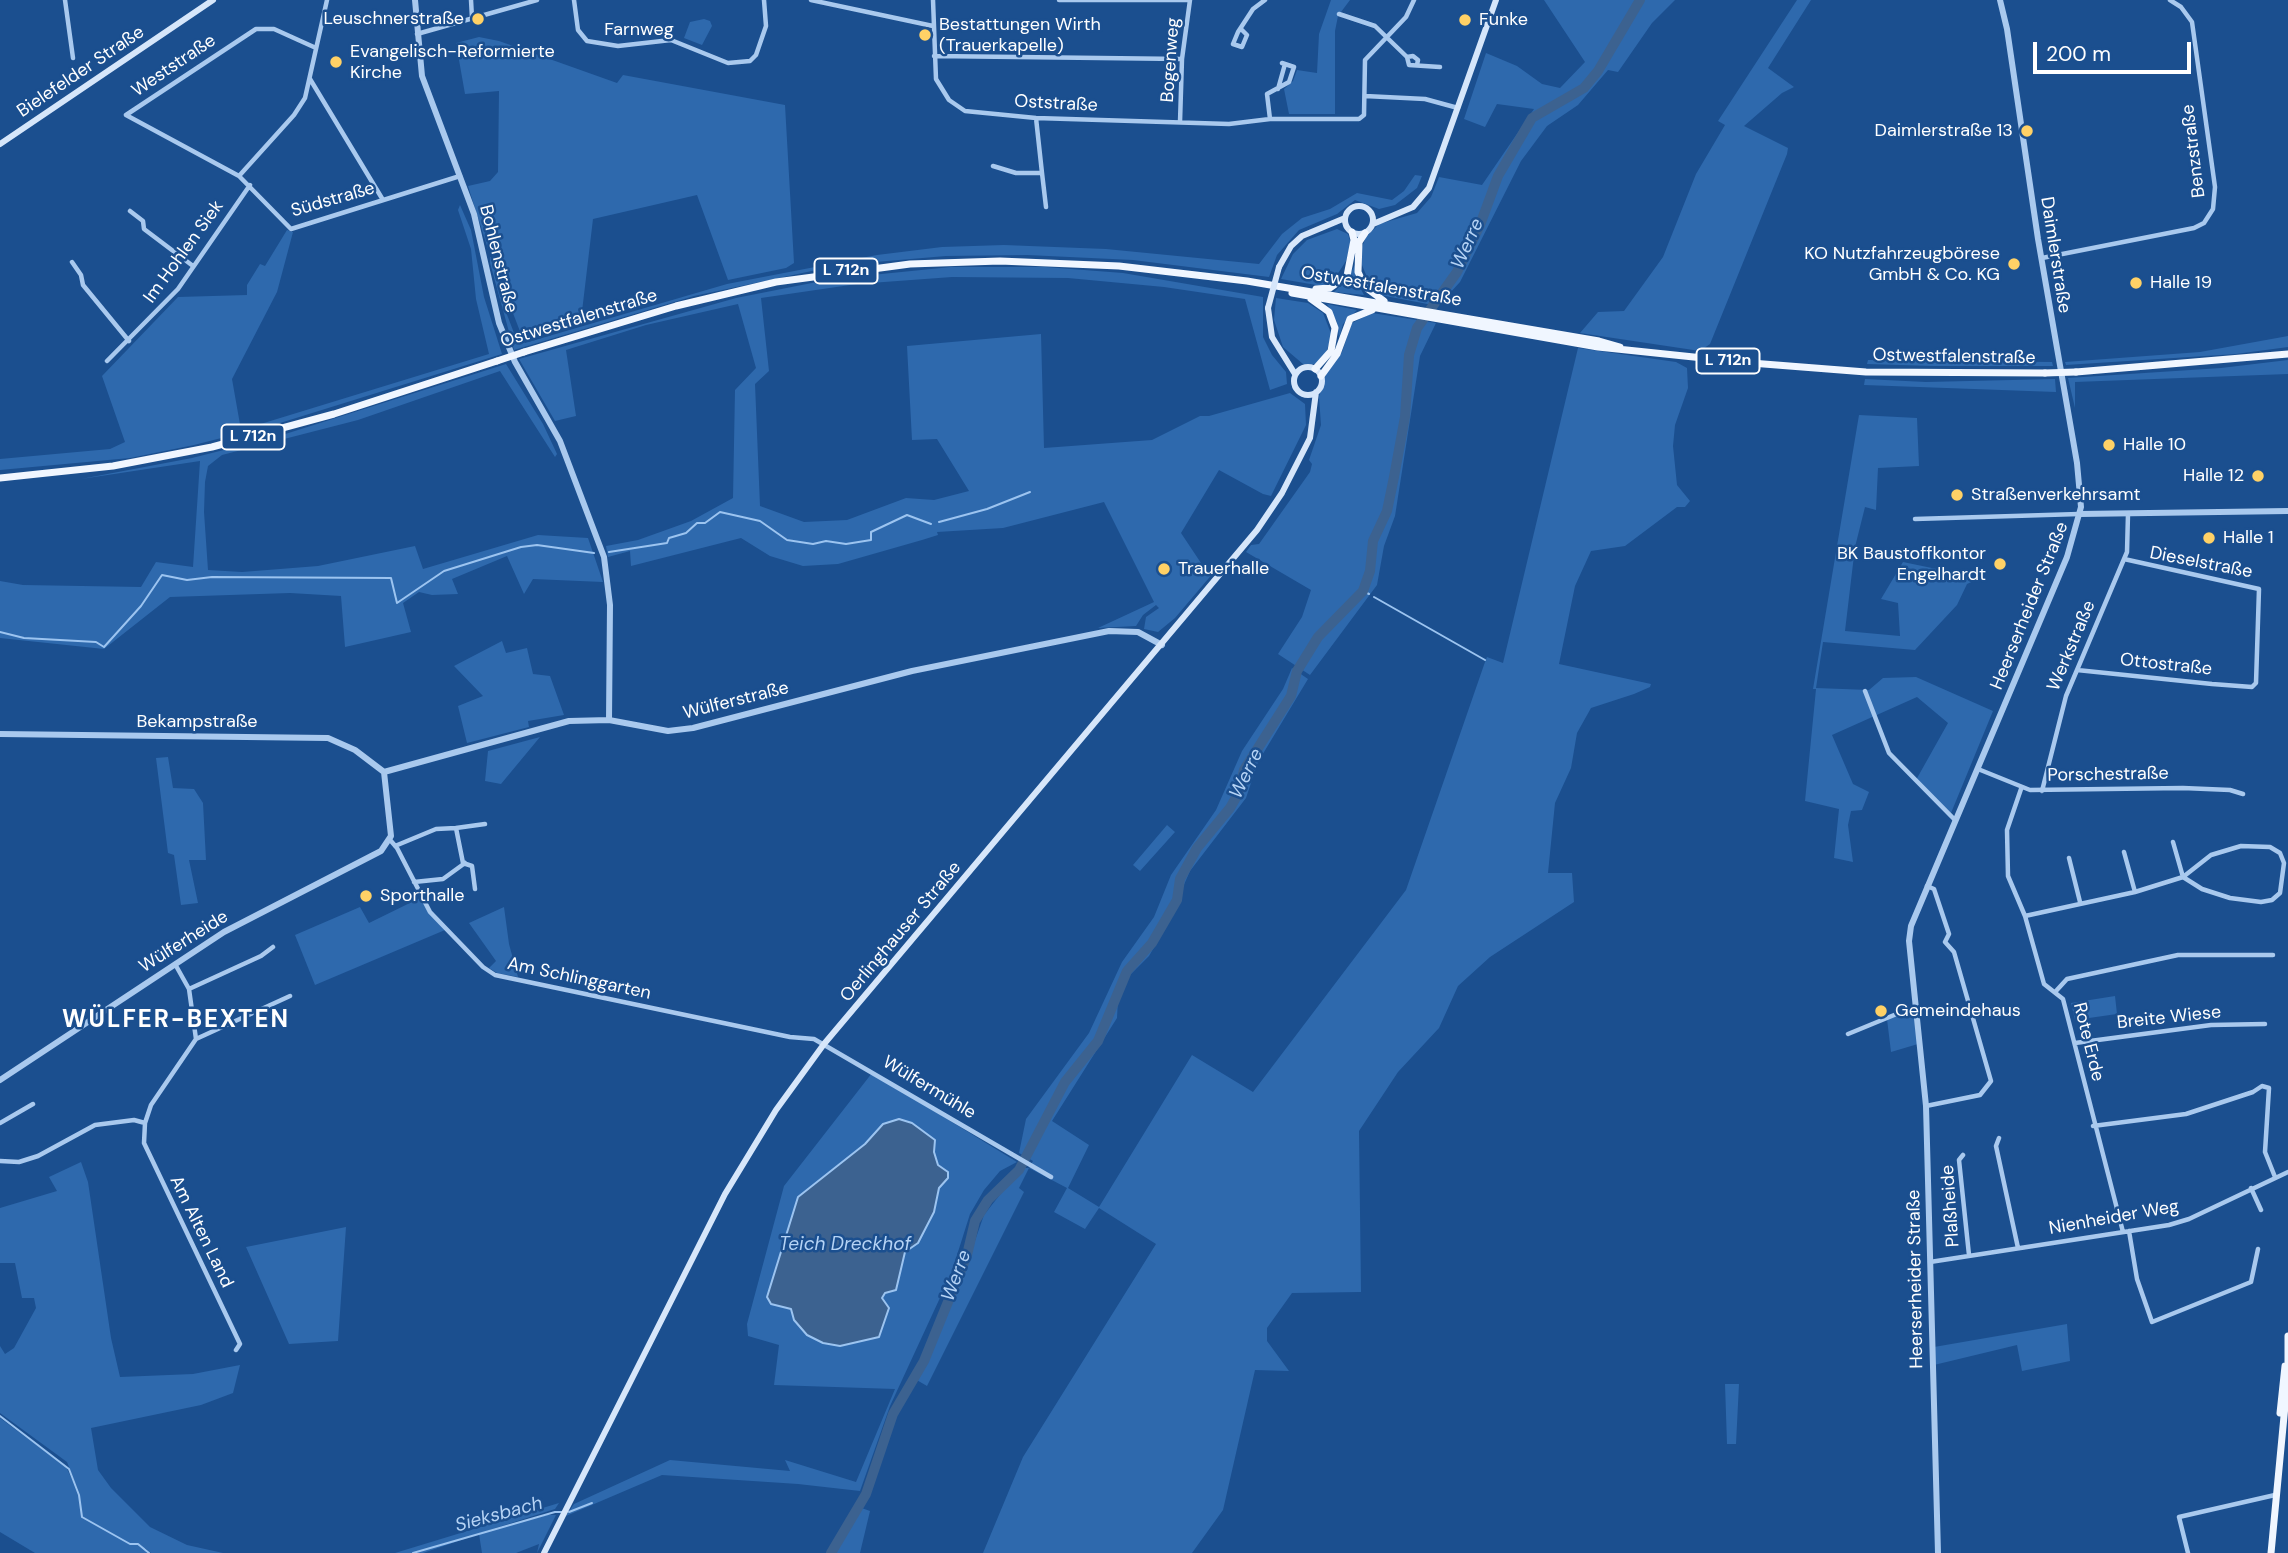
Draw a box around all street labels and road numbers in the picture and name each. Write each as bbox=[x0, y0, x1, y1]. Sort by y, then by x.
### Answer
street label: Bogenweg bbox=[1157, 17, 1185, 103]
street label: Farnweg bbox=[604, 19, 674, 41]
street label: Bielefelder Straße bbox=[13, 22, 149, 122]
street label: Weststraße bbox=[128, 30, 220, 102]
street label: Oststraße bbox=[1014, 91, 1098, 117]
street label: Benzstraße bbox=[2178, 103, 2210, 199]
street label: Südstraße bbox=[289, 178, 377, 222]
street label: Daimlerstraße bbox=[2035, 195, 2075, 315]
street label: Im Hohlen Siek bbox=[139, 196, 229, 308]
street label: Bohlenstraße bbox=[474, 203, 522, 315]
road number: L 712n bbox=[814, 258, 878, 284]
street label: Ostwestfalenstraße bbox=[1299, 262, 1463, 312]
street label: Ostwestfalenstraße bbox=[498, 285, 660, 353]
street label: Ostwestfalenstraße bbox=[1872, 345, 2036, 369]
road number: L 712n bbox=[1696, 348, 1760, 374]
road number: L 712n bbox=[222, 424, 284, 450]
street label: Heerserheider Straße bbox=[1986, 519, 2074, 693]
street label: Dieselstraße bbox=[2148, 542, 2254, 584]
street label: Werkstraße bbox=[2043, 598, 2101, 694]
street label: Ottostraße bbox=[2119, 649, 2213, 681]
street label: Wülferstraße bbox=[681, 677, 791, 725]
street label: Bekampstraße bbox=[136, 711, 258, 733]
street label: Porschestraße bbox=[2047, 763, 2169, 787]
street label: Oerlinghauser Straße bbox=[836, 857, 966, 1007]
street label: Wülferheide bbox=[136, 906, 232, 978]
street label: Am Schlinggarten bbox=[505, 953, 653, 1005]
street label: Rote Erde bbox=[2068, 1000, 2108, 1084]
street label: Breite Wiese bbox=[2116, 1002, 2222, 1034]
street label: Wülfermühle bbox=[878, 1052, 980, 1124]
street label: Plaßheide bbox=[1937, 1164, 1965, 1248]
street label: Am Alten Land bbox=[165, 1173, 237, 1291]
street label: Heerserheider Straße bbox=[1904, 1189, 1928, 1369]
street label: Nienheider Weg bbox=[2047, 1196, 2181, 1240]

